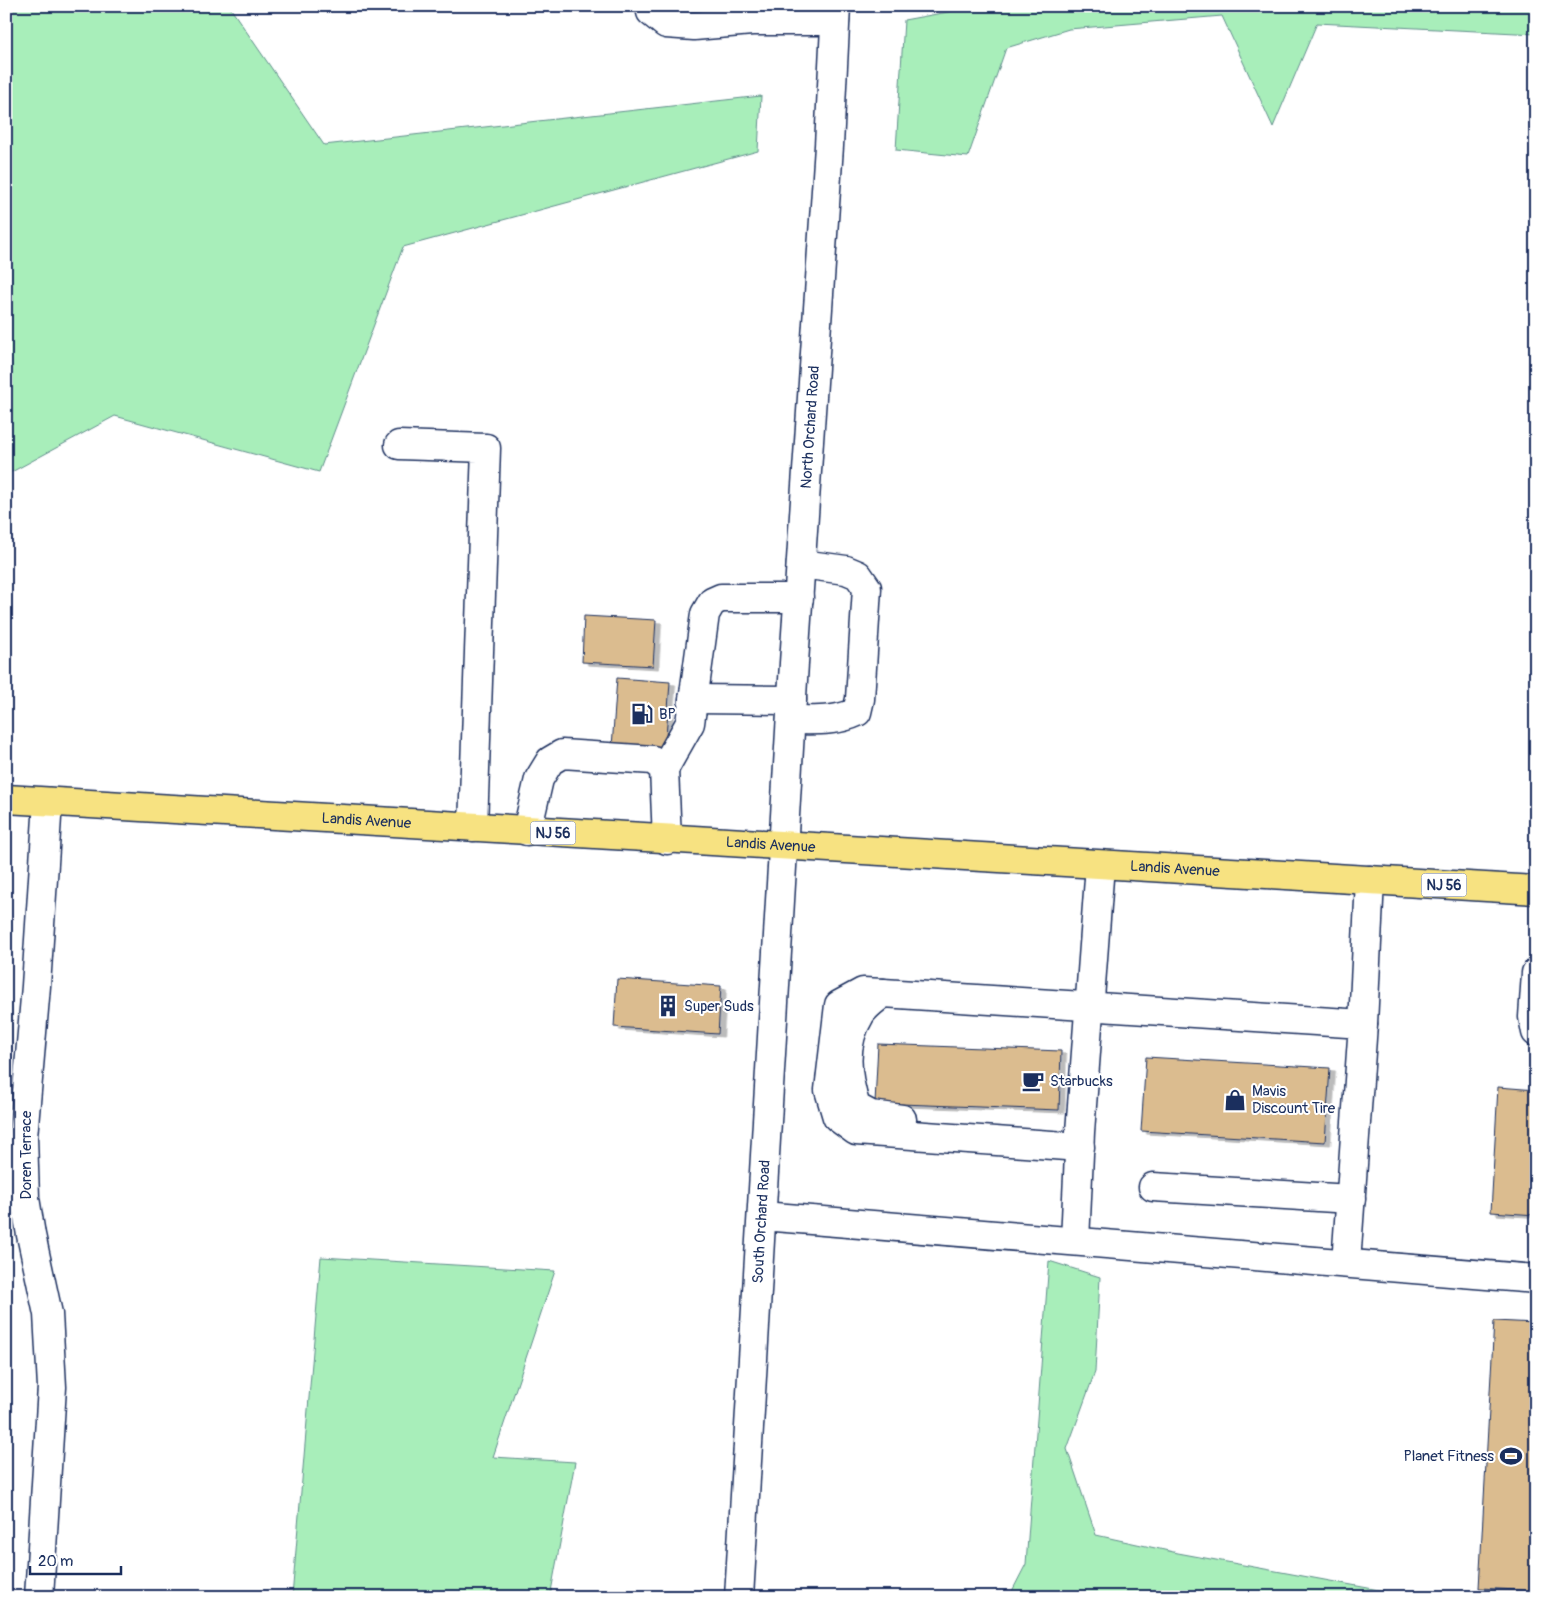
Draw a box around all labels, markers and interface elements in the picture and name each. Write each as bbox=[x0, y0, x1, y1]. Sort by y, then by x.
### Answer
street label: North Orchard Road bbox=[796, 365, 824, 489]
fuel station icon: BP bbox=[629, 701, 655, 727]
place label: BP bbox=[659, 705, 676, 724]
street label: Landis Avenue bbox=[321, 808, 412, 833]
road number: NJ 56 bbox=[530, 821, 576, 844]
street label: Landis Avenue bbox=[725, 832, 817, 857]
street label: Landis Avenue bbox=[1130, 856, 1221, 881]
road number: NJ 56 bbox=[1422, 874, 1466, 896]
building icon: Super Suds bbox=[655, 993, 681, 1019]
place label: Super Suds bbox=[684, 997, 754, 1016]
cafe icon: Starbucks bbox=[1020, 1068, 1046, 1094]
place label: Starbucks bbox=[1050, 1072, 1113, 1091]
place label: Mavis Discount Tire bbox=[1252, 1082, 1336, 1118]
shop icon: Mavis Discount Tire bbox=[1222, 1087, 1248, 1113]
street label: Doren Terrace bbox=[17, 1110, 36, 1199]
street label: South Orchard Road bbox=[748, 1159, 774, 1284]
sports icon: Planet Fitness bbox=[1498, 1443, 1524, 1469]
place label: Planet Fitness bbox=[1403, 1447, 1494, 1466]
scale bar bbox=[30, 1543, 121, 1575]
text: 20 m bbox=[38, 1552, 73, 1571]

